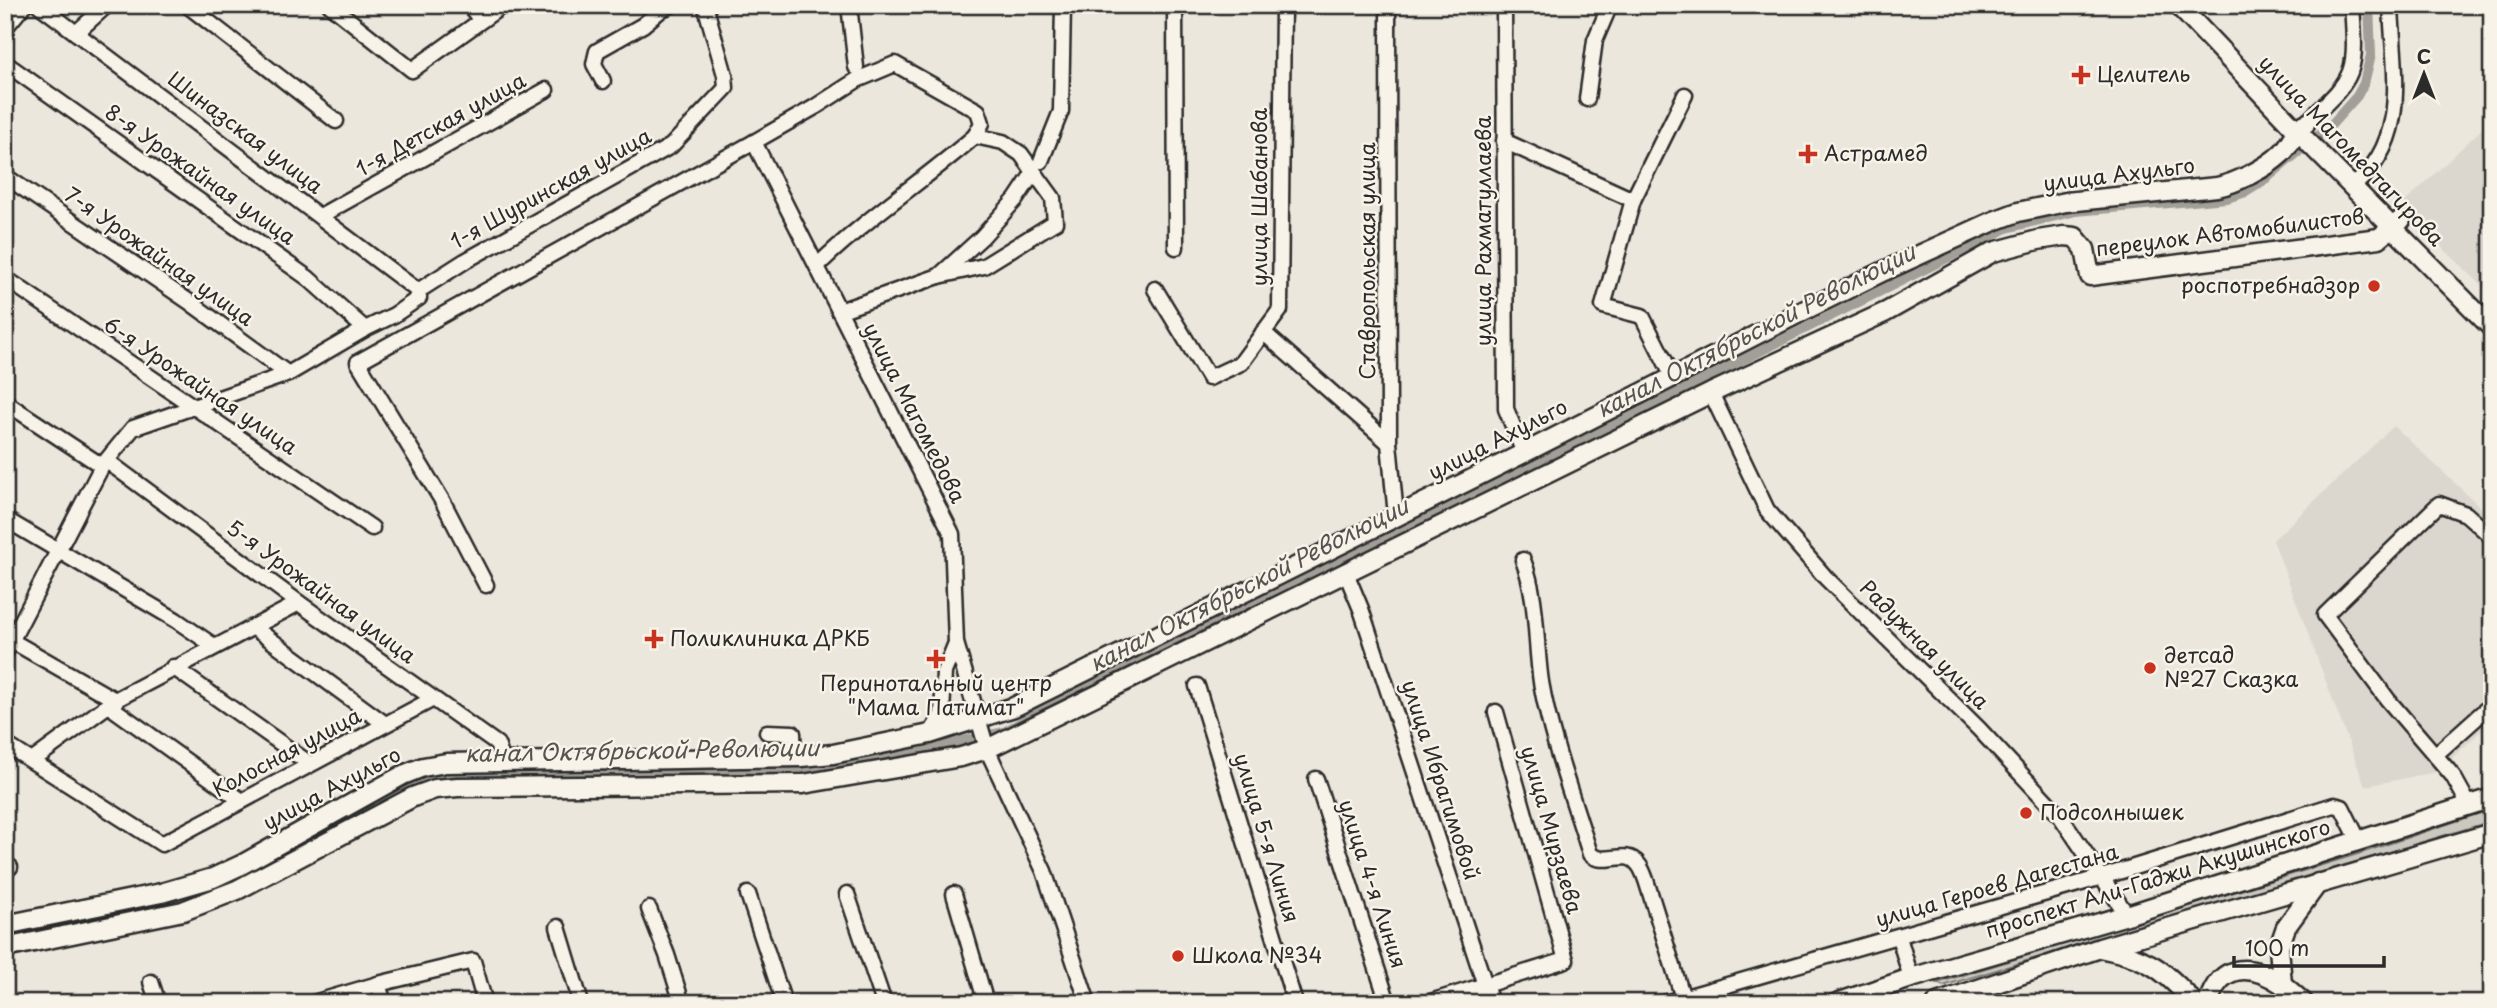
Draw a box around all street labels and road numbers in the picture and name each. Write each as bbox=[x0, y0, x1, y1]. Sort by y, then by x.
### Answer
street label: улица Магомедтагирова bbox=[2252, 47, 2453, 253]
street label: Шиназская улица bbox=[162, 62, 331, 201]
street label: 1-я Детская улица bbox=[349, 63, 532, 183]
street label: 8-я Урожайная улица bbox=[99, 95, 304, 252]
street label: улица Шабанова bbox=[1242, 108, 1274, 286]
street label: улица Рахматуллаева bbox=[1466, 116, 1498, 346]
street label: 1-я Шуринская улица bbox=[444, 118, 657, 256]
street label: Ставропольская улица bbox=[1350, 141, 1382, 380]
street label: улица Ахульго bbox=[2041, 148, 2196, 198]
street label: 7-я Урожайная улица bbox=[59, 178, 262, 333]
street label: переулок Автомобилистов bbox=[2094, 199, 2366, 263]
street label: 6-я Урожайная улица bbox=[98, 307, 305, 462]
street label: улица Магомедова bbox=[856, 316, 975, 508]
street label: улица Ахульго bbox=[1422, 389, 1572, 487]
street label: 5-я Урожайная улица bbox=[221, 511, 424, 671]
street label: Радужная улица bbox=[1853, 571, 1998, 716]
street label: улица Ибрагимовой bbox=[1394, 675, 1489, 883]
street label: Колосная улица bbox=[206, 698, 367, 804]
street label: улица Ахульго bbox=[256, 737, 406, 837]
street label: улица Мирзаева bbox=[1514, 742, 1592, 917]
street label: улица 5-я Линия bbox=[1227, 749, 1309, 926]
street label: улица 4-я Линия bbox=[1332, 795, 1416, 972]
street label: проспект Али-Гаджи Акушинского bbox=[1981, 809, 2334, 945]
street label: улица Героев Дагестана bbox=[1871, 834, 2122, 934]

